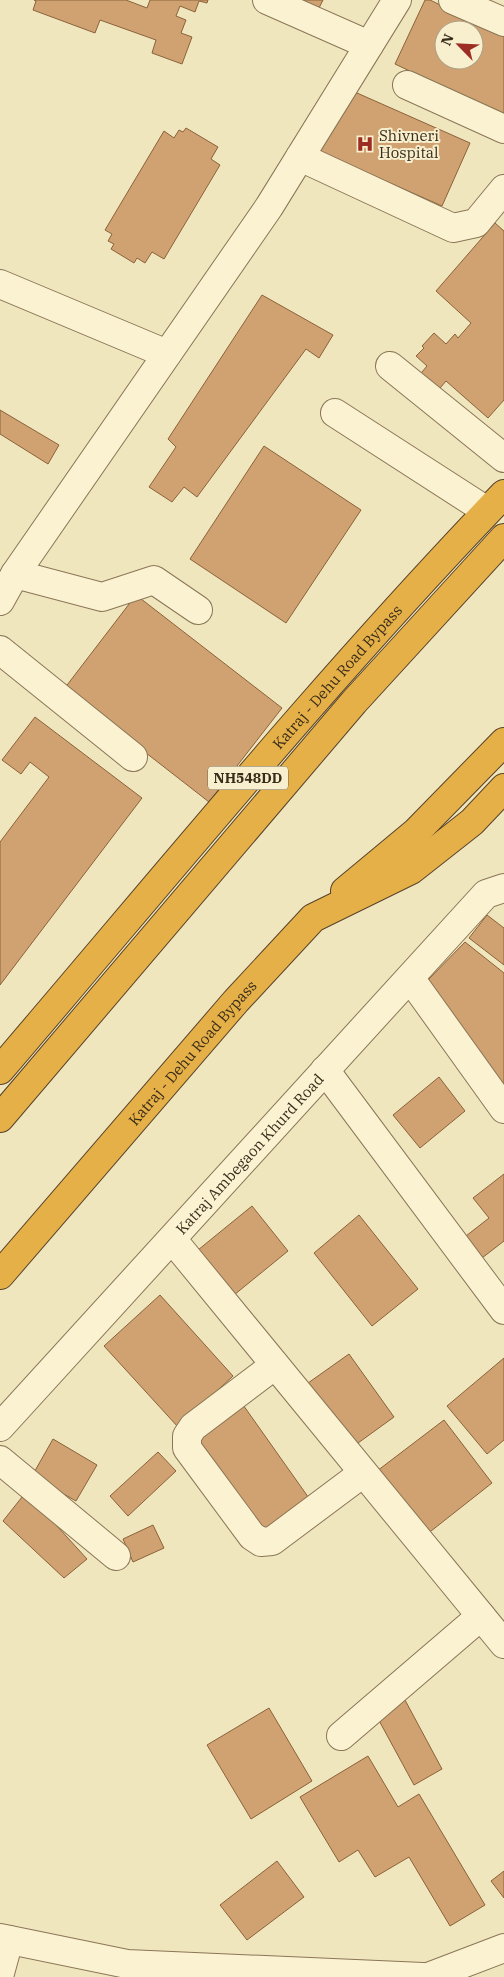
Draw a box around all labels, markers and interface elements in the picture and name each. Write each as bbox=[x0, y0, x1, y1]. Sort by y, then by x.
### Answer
north arrow bbox=[434, 20, 484, 70]
text: N bbox=[437, 31, 458, 48]
place label: Shivneri Hospital bbox=[379, 126, 439, 162]
hospital icon: Shivneri Hospital bbox=[355, 134, 375, 154]
street label: Katraj - Dehu Road Bypass bbox=[268, 601, 406, 753]
road number: NH548DD bbox=[208, 766, 288, 790]
street label: Katraj - Dehu Road Bypass bbox=[124, 976, 260, 1129]
street label: Katraj Ambegaon Khurd Road bbox=[171, 1069, 327, 1238]

